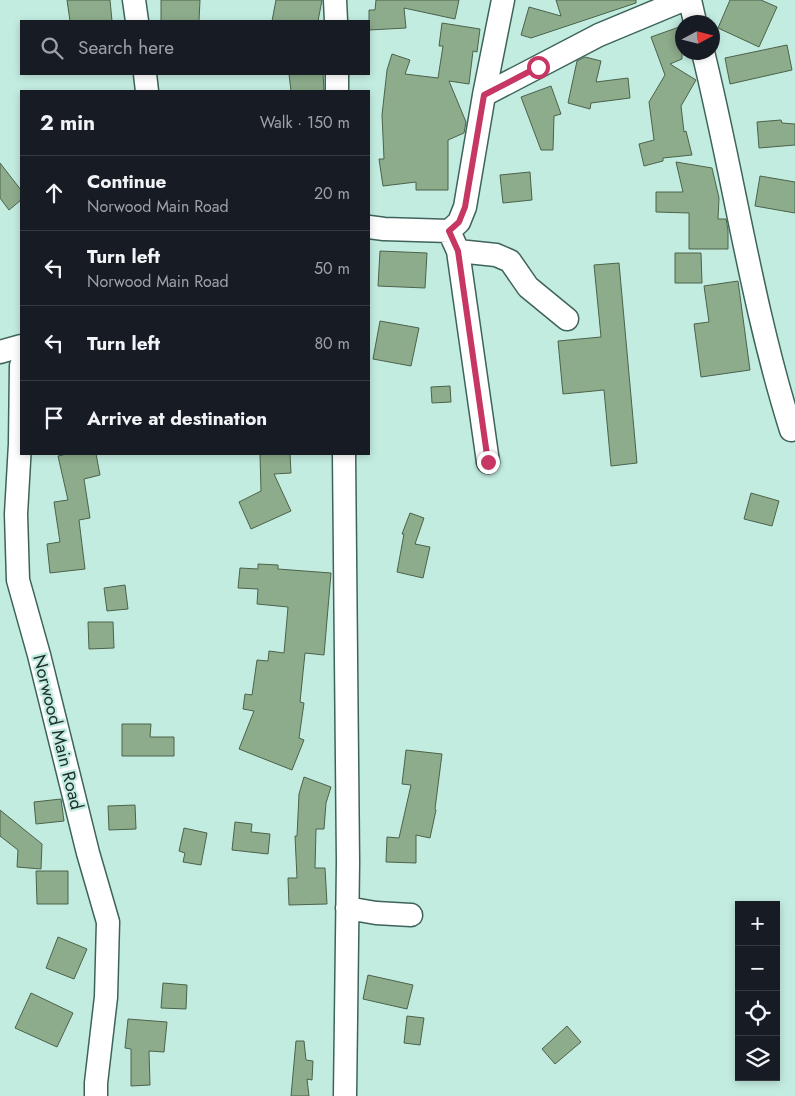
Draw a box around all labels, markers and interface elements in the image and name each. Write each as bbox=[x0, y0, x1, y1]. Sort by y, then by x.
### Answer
north arrow bbox=[675, 15, 720, 60]
search box bbox=[20, 20, 370, 75]
icon: search bbox=[38, 34, 66, 62]
text: Search here bbox=[78, 34, 174, 61]
route start bbox=[527, 56, 550, 79]
text: 2 min bbox=[40, 108, 95, 138]
text: Walk · 150 m bbox=[260, 111, 350, 134]
text: Continue bbox=[87, 168, 166, 195]
icon: ahead bbox=[40, 179, 68, 207]
text: 20 m bbox=[314, 182, 350, 205]
text: Norwood Main Road bbox=[87, 195, 229, 218]
text: Turn left bbox=[87, 243, 160, 270]
icon: left bbox=[40, 254, 68, 282]
text: 50 m bbox=[314, 257, 350, 280]
text: Norwood Main Road bbox=[87, 270, 229, 293]
icon: left bbox=[40, 329, 68, 357]
text: Turn left bbox=[87, 330, 160, 357]
text: 80 m bbox=[314, 332, 350, 355]
icon: arrive bbox=[40, 404, 68, 432]
text: Arrive at destination bbox=[87, 405, 267, 432]
route end bbox=[477, 451, 500, 474]
street label: Norwood Main Road bbox=[26, 652, 90, 812]
map controls bbox=[735, 901, 780, 1081]
button: + bbox=[735, 901, 780, 946]
button: − bbox=[735, 946, 780, 991]
button: locate bbox=[735, 991, 780, 1036]
button: layers bbox=[735, 1036, 780, 1081]

